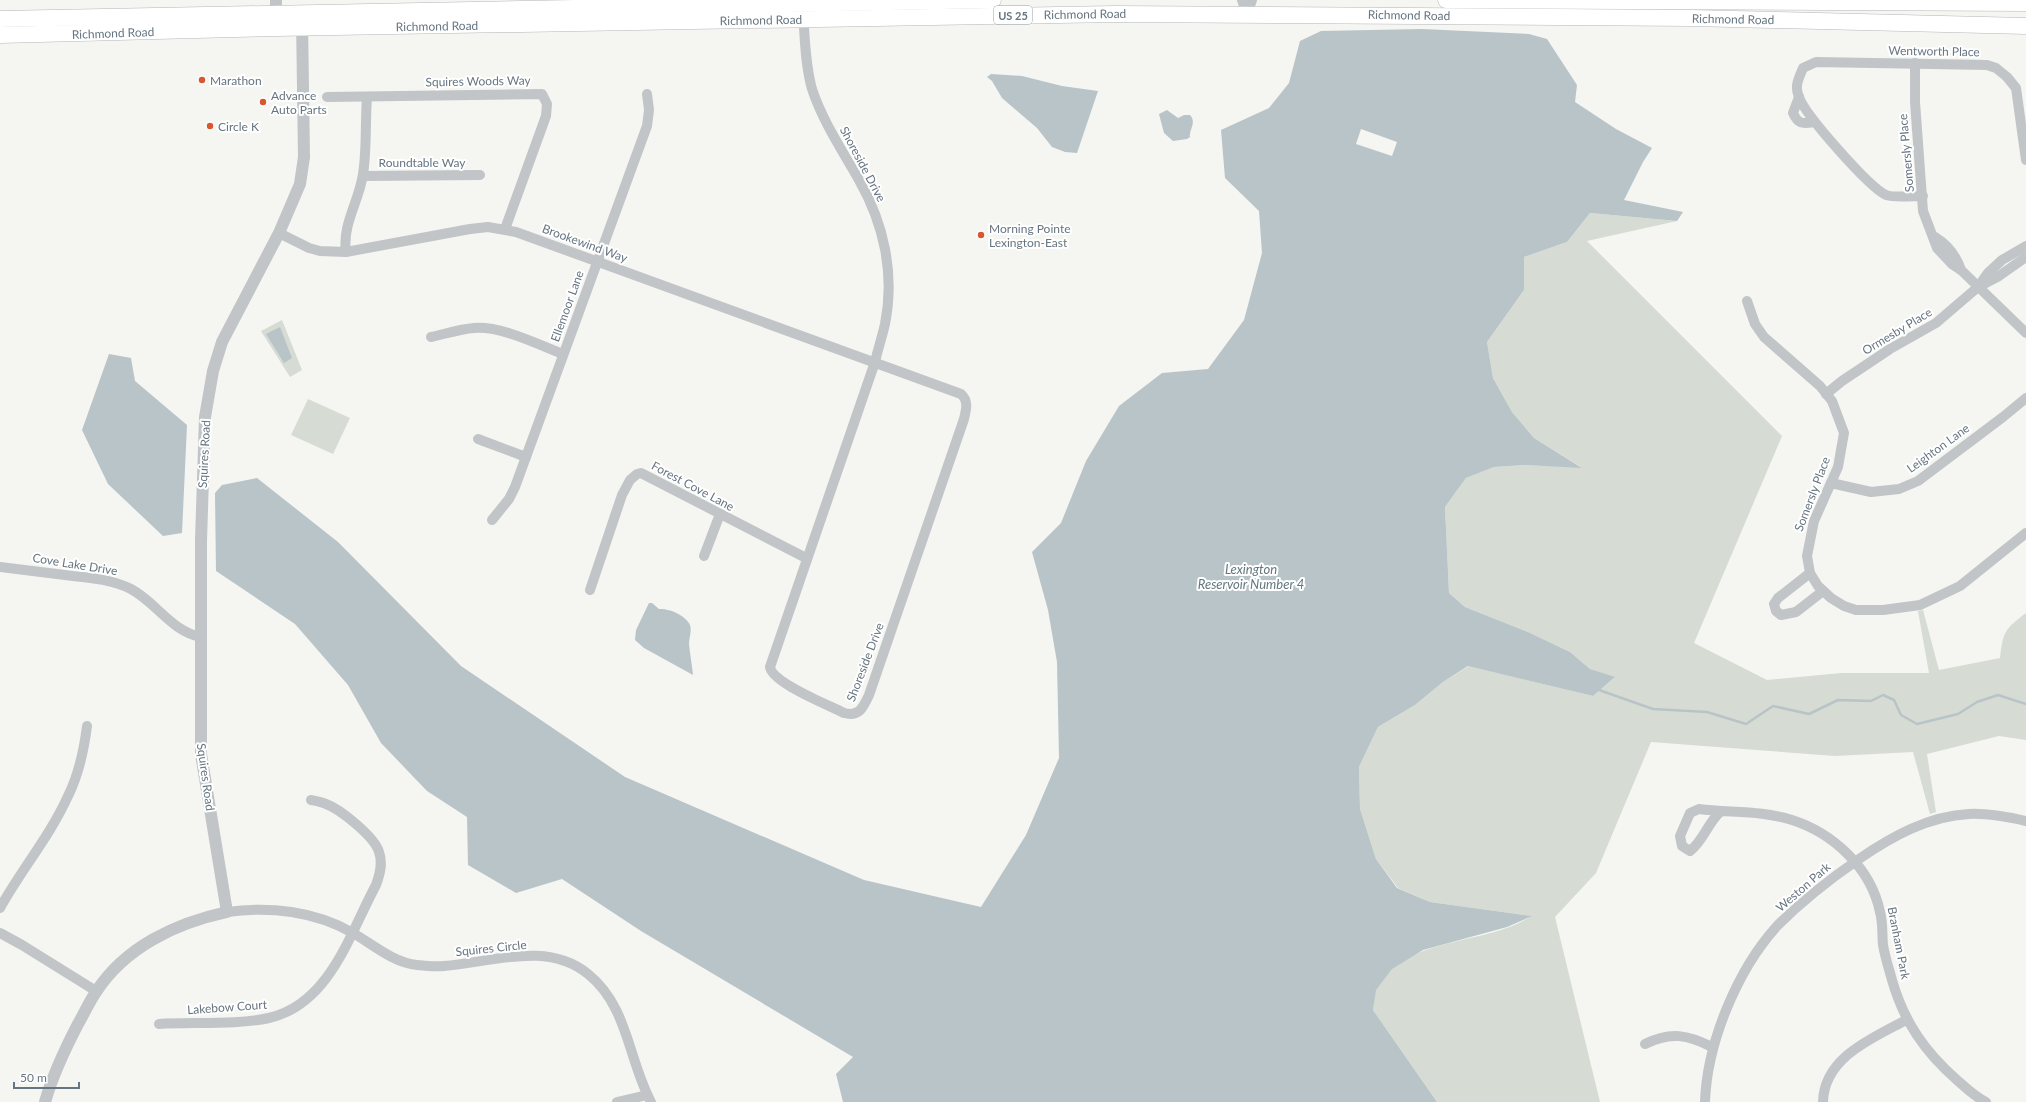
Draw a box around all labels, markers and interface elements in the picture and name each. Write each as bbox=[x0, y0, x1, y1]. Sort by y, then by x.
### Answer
road number: US 25 bbox=[994, 6, 1032, 24]
street label: Richmond Road bbox=[1044, 6, 1126, 22]
street label: Richmond Road bbox=[1368, 7, 1450, 23]
street label: Richmond Road bbox=[1692, 11, 1774, 27]
street label: Richmond Road bbox=[720, 12, 802, 28]
street label: Richmond Road bbox=[396, 18, 478, 34]
street label: Richmond Road bbox=[71, 24, 155, 42]
street label: Wentworth Place bbox=[1888, 43, 1980, 59]
place label: Marathon bbox=[210, 73, 262, 88]
street label: Squires Woods Way bbox=[425, 73, 532, 89]
marker: Marathon bbox=[197, 75, 207, 85]
place label: Advance Auto Parts bbox=[271, 88, 327, 117]
marker: Advance Auto Parts bbox=[258, 97, 268, 107]
street label: Somersly Place bbox=[1895, 113, 1917, 193]
place label: Circle K bbox=[218, 119, 259, 134]
marker: Circle K bbox=[205, 121, 215, 131]
street label: Shoreside Drive bbox=[837, 124, 889, 204]
street label: Roundtable Way bbox=[379, 155, 466, 170]
street label: Brookewind Way bbox=[540, 221, 631, 266]
place label: Morning Pointe Lexington-East bbox=[989, 221, 1071, 250]
marker: Morning Pointe Lexington-East bbox=[976, 230, 986, 240]
street label: Ellemoor Lane bbox=[547, 268, 587, 344]
street label: Ormesby Place bbox=[1859, 304, 1935, 358]
street label: Squires Road bbox=[195, 420, 213, 488]
street label: Leighton Lane bbox=[1904, 420, 1972, 476]
street label: Somersly Place bbox=[1791, 455, 1833, 533]
street label: Forest Cove Lane bbox=[649, 458, 737, 514]
street label: Cove Lake Drive bbox=[31, 550, 119, 578]
water label: Lexington Reservoir Number 4 bbox=[1198, 561, 1304, 592]
street label: Shoreside Drive bbox=[843, 620, 887, 704]
street label: Squires Road bbox=[194, 742, 218, 812]
street label: Weston Park bbox=[1773, 859, 1834, 915]
street label: Branham Park bbox=[1885, 905, 1914, 981]
street label: Squires Circle bbox=[455, 937, 527, 959]
street label: Lakebow Court bbox=[187, 997, 268, 1017]
scale bar bbox=[14, 1064, 79, 1090]
text: 50 m bbox=[20, 1070, 47, 1085]

